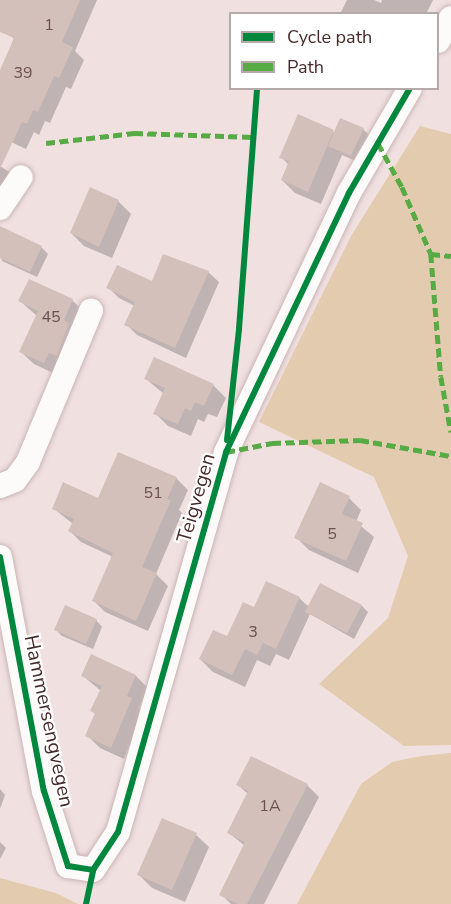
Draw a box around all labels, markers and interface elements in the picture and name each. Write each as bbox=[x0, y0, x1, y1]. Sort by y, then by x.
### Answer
legend bbox=[229, 12, 439, 90]
house number: 1 bbox=[44, 15, 54, 35]
text: Cycle path bbox=[287, 25, 372, 49]
text: Path bbox=[287, 55, 324, 79]
house number: 39 bbox=[13, 63, 33, 83]
house number: 45 bbox=[41, 307, 61, 327]
street label: Teigvegen bbox=[172, 450, 220, 546]
house number: 51 bbox=[143, 483, 163, 503]
house number: 5 bbox=[327, 524, 337, 544]
house number: 3 bbox=[248, 622, 258, 642]
street label: Hammersengvegen bbox=[19, 633, 79, 809]
house number: 1A bbox=[259, 796, 281, 816]

